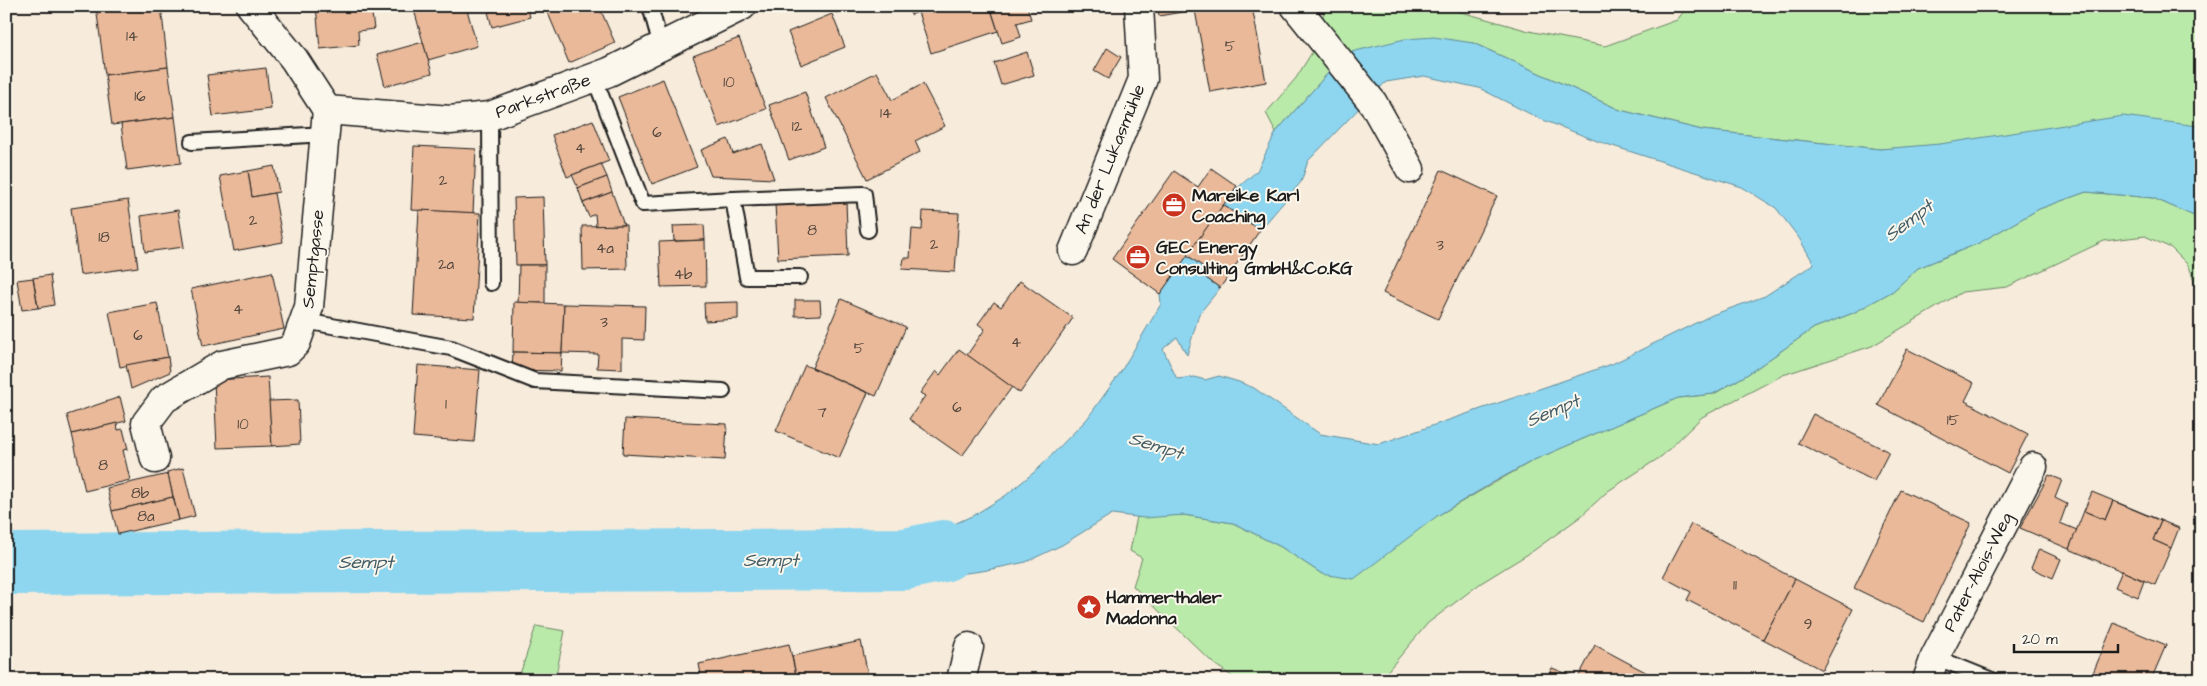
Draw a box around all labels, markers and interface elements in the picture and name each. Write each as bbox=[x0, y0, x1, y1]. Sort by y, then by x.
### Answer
house number: 14 bbox=[126, 26, 138, 47]
house number: 5 bbox=[1225, 36, 1236, 57]
street label: Parkstraße bbox=[492, 67, 594, 125]
house number: 10 bbox=[723, 72, 735, 93]
street label: An der Lukasmühle bbox=[1069, 80, 1152, 238]
house number: 16 bbox=[134, 86, 146, 107]
house number: 14 bbox=[880, 103, 892, 124]
house number: 12 bbox=[792, 116, 803, 137]
house number: 6 bbox=[652, 122, 662, 143]
house number: 4 bbox=[575, 138, 585, 159]
house number: 2 bbox=[439, 170, 448, 191]
place label: Mareike Karl Coaching bbox=[1192, 183, 1299, 230]
office icon: Mareike Karl Coaching bbox=[1161, 192, 1187, 218]
water label: Sempt bbox=[1879, 192, 1941, 248]
street label: Semptgasse bbox=[295, 208, 332, 310]
house number: 2 bbox=[249, 210, 258, 231]
house number: 8 bbox=[807, 220, 817, 241]
house number: 18 bbox=[98, 227, 110, 248]
house number: 2 bbox=[930, 234, 939, 255]
place label: GEC Energy Consulting GmbH&Co.KG bbox=[1156, 235, 1353, 282]
house number: 3 bbox=[1436, 235, 1444, 256]
house number: 4a bbox=[596, 238, 614, 259]
office icon: GEC Energy Consulting GmbH&Co.KG bbox=[1125, 244, 1151, 270]
house number: 2a bbox=[438, 254, 454, 275]
house number: 4b bbox=[674, 264, 693, 285]
house number: 4 bbox=[233, 299, 243, 320]
house number: 3 bbox=[600, 312, 608, 333]
house number: 6 bbox=[133, 325, 143, 346]
house number: 4 bbox=[1011, 332, 1021, 353]
house number: 5 bbox=[854, 338, 865, 359]
water label: Sempt bbox=[1522, 387, 1586, 434]
house number: 1 bbox=[445, 394, 447, 415]
house number: 6 bbox=[952, 397, 962, 418]
house number: 7 bbox=[817, 402, 827, 423]
house number: 15 bbox=[1947, 410, 1960, 431]
house number: 10 bbox=[237, 414, 249, 435]
water label: Sempt bbox=[1125, 425, 1189, 468]
house number: 8 bbox=[98, 455, 108, 476]
house number: 8b bbox=[131, 483, 150, 504]
house number: 8a bbox=[137, 506, 155, 527]
street label: Pater-Alois-Weg bbox=[1937, 508, 2020, 636]
water label: Sempt bbox=[743, 547, 801, 574]
water label: Sempt bbox=[338, 549, 396, 576]
house number: 11 bbox=[1733, 575, 1737, 596]
place label: Hammerthaler Madonna bbox=[1106, 585, 1222, 631]
place icon: Hammerthaler Madonna bbox=[1076, 594, 1102, 620]
house number: 9 bbox=[1804, 614, 1812, 635]
scale bar bbox=[2014, 621, 2118, 653]
text: 20 m bbox=[2022, 629, 2058, 650]

